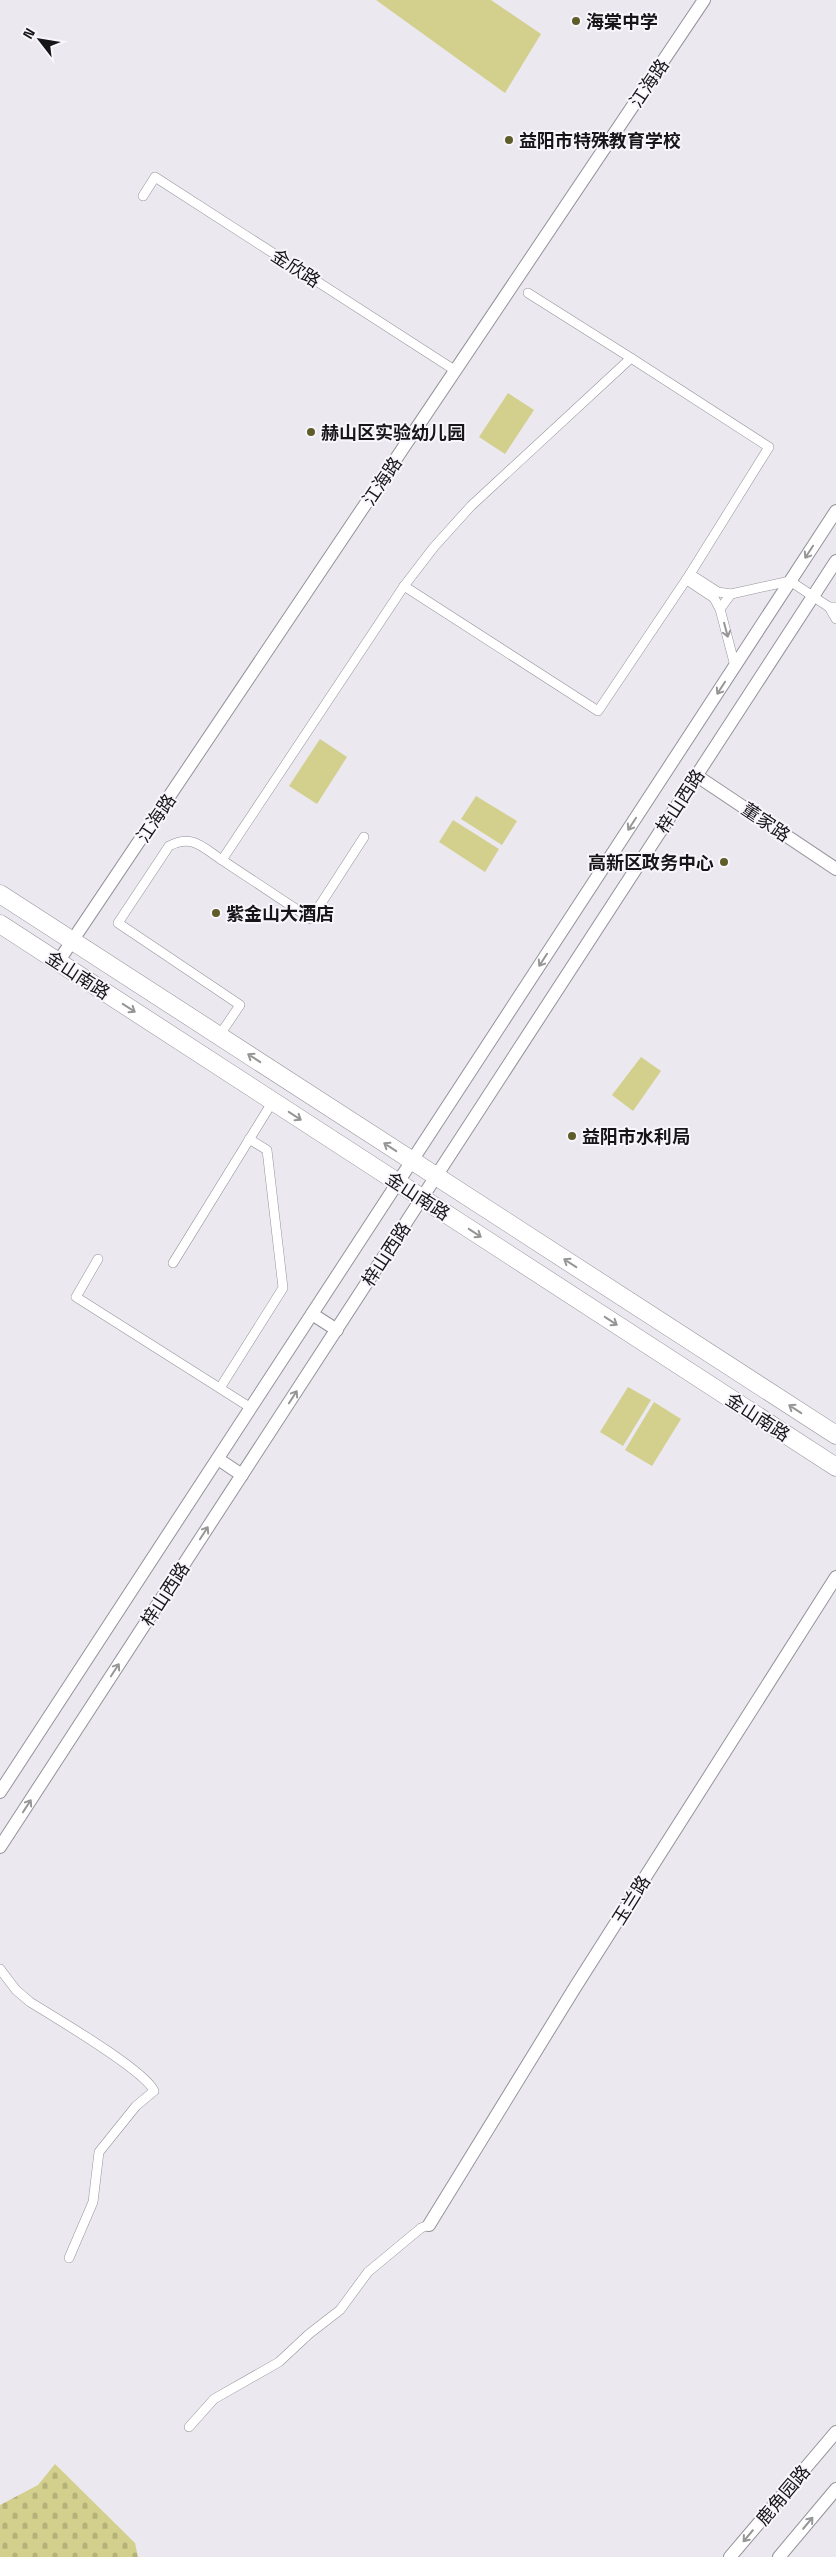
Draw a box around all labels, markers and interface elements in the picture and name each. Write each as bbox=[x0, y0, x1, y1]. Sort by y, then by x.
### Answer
place label: 海棠中学 bbox=[586, 10, 658, 33]
north arrow bbox=[15, 15, 65, 65]
marker: 海棠中学 bbox=[570, 15, 582, 27]
text: N bbox=[19, 25, 39, 42]
street label: 江海路 bbox=[624, 54, 674, 112]
place label: 益阳市特殊教育学校 bbox=[519, 129, 681, 152]
marker: 益阳市特殊教育学校 bbox=[503, 134, 515, 146]
street label: 金欣路 bbox=[267, 244, 325, 292]
place label: 赫山区实验幼儿园 bbox=[321, 421, 465, 444]
marker: 赫山区实验幼儿园 bbox=[305, 426, 317, 438]
street label: 江海路 bbox=[357, 452, 407, 510]
one-way arrow bbox=[804, 545, 815, 559]
one-way arrow bbox=[722, 622, 731, 638]
one-way arrow bbox=[716, 681, 726, 695]
street label: 梓山西路 bbox=[651, 765, 709, 837]
street label: 江海路 bbox=[131, 789, 181, 847]
street label: 董家路 bbox=[737, 797, 795, 847]
one-way arrow bbox=[627, 817, 637, 831]
place label: 高新区政务中心 bbox=[588, 851, 714, 874]
marker: 高新区政务中心 bbox=[718, 856, 730, 868]
place label: 紫金山大酒店 bbox=[226, 902, 334, 925]
marker: 紫金山大酒店 bbox=[210, 907, 222, 919]
street label: 金山南路 bbox=[42, 946, 114, 1004]
one-way arrow bbox=[538, 953, 548, 967]
one-way arrow bbox=[122, 1003, 136, 1013]
one-way arrow bbox=[247, 1053, 261, 1063]
one-way arrow bbox=[287, 1111, 301, 1121]
place label: 益阳市水利局 bbox=[582, 1125, 690, 1148]
marker: 益阳市水利局 bbox=[566, 1130, 578, 1142]
one-way arrow bbox=[383, 1141, 397, 1152]
street label: 金山南路 bbox=[382, 1167, 454, 1225]
street label: 梓山西路 bbox=[357, 1218, 415, 1290]
one-way arrow bbox=[468, 1228, 482, 1238]
one-way arrow bbox=[564, 1258, 578, 1268]
one-way arrow bbox=[604, 1317, 618, 1327]
street label: 金山南路 bbox=[722, 1388, 794, 1446]
one-way arrow bbox=[288, 1391, 298, 1405]
one-way arrow bbox=[788, 1403, 802, 1414]
one-way arrow bbox=[199, 1527, 209, 1541]
street label: 梓山西路 bbox=[136, 1558, 194, 1630]
one-way arrow bbox=[111, 1663, 121, 1677]
one-way arrow bbox=[22, 1799, 32, 1813]
street label: 玉兰路 bbox=[607, 1871, 655, 1929]
street label: 鹿角园路 bbox=[751, 2460, 815, 2530]
one-way arrow bbox=[802, 2517, 813, 2530]
one-way arrow bbox=[742, 2529, 753, 2542]

